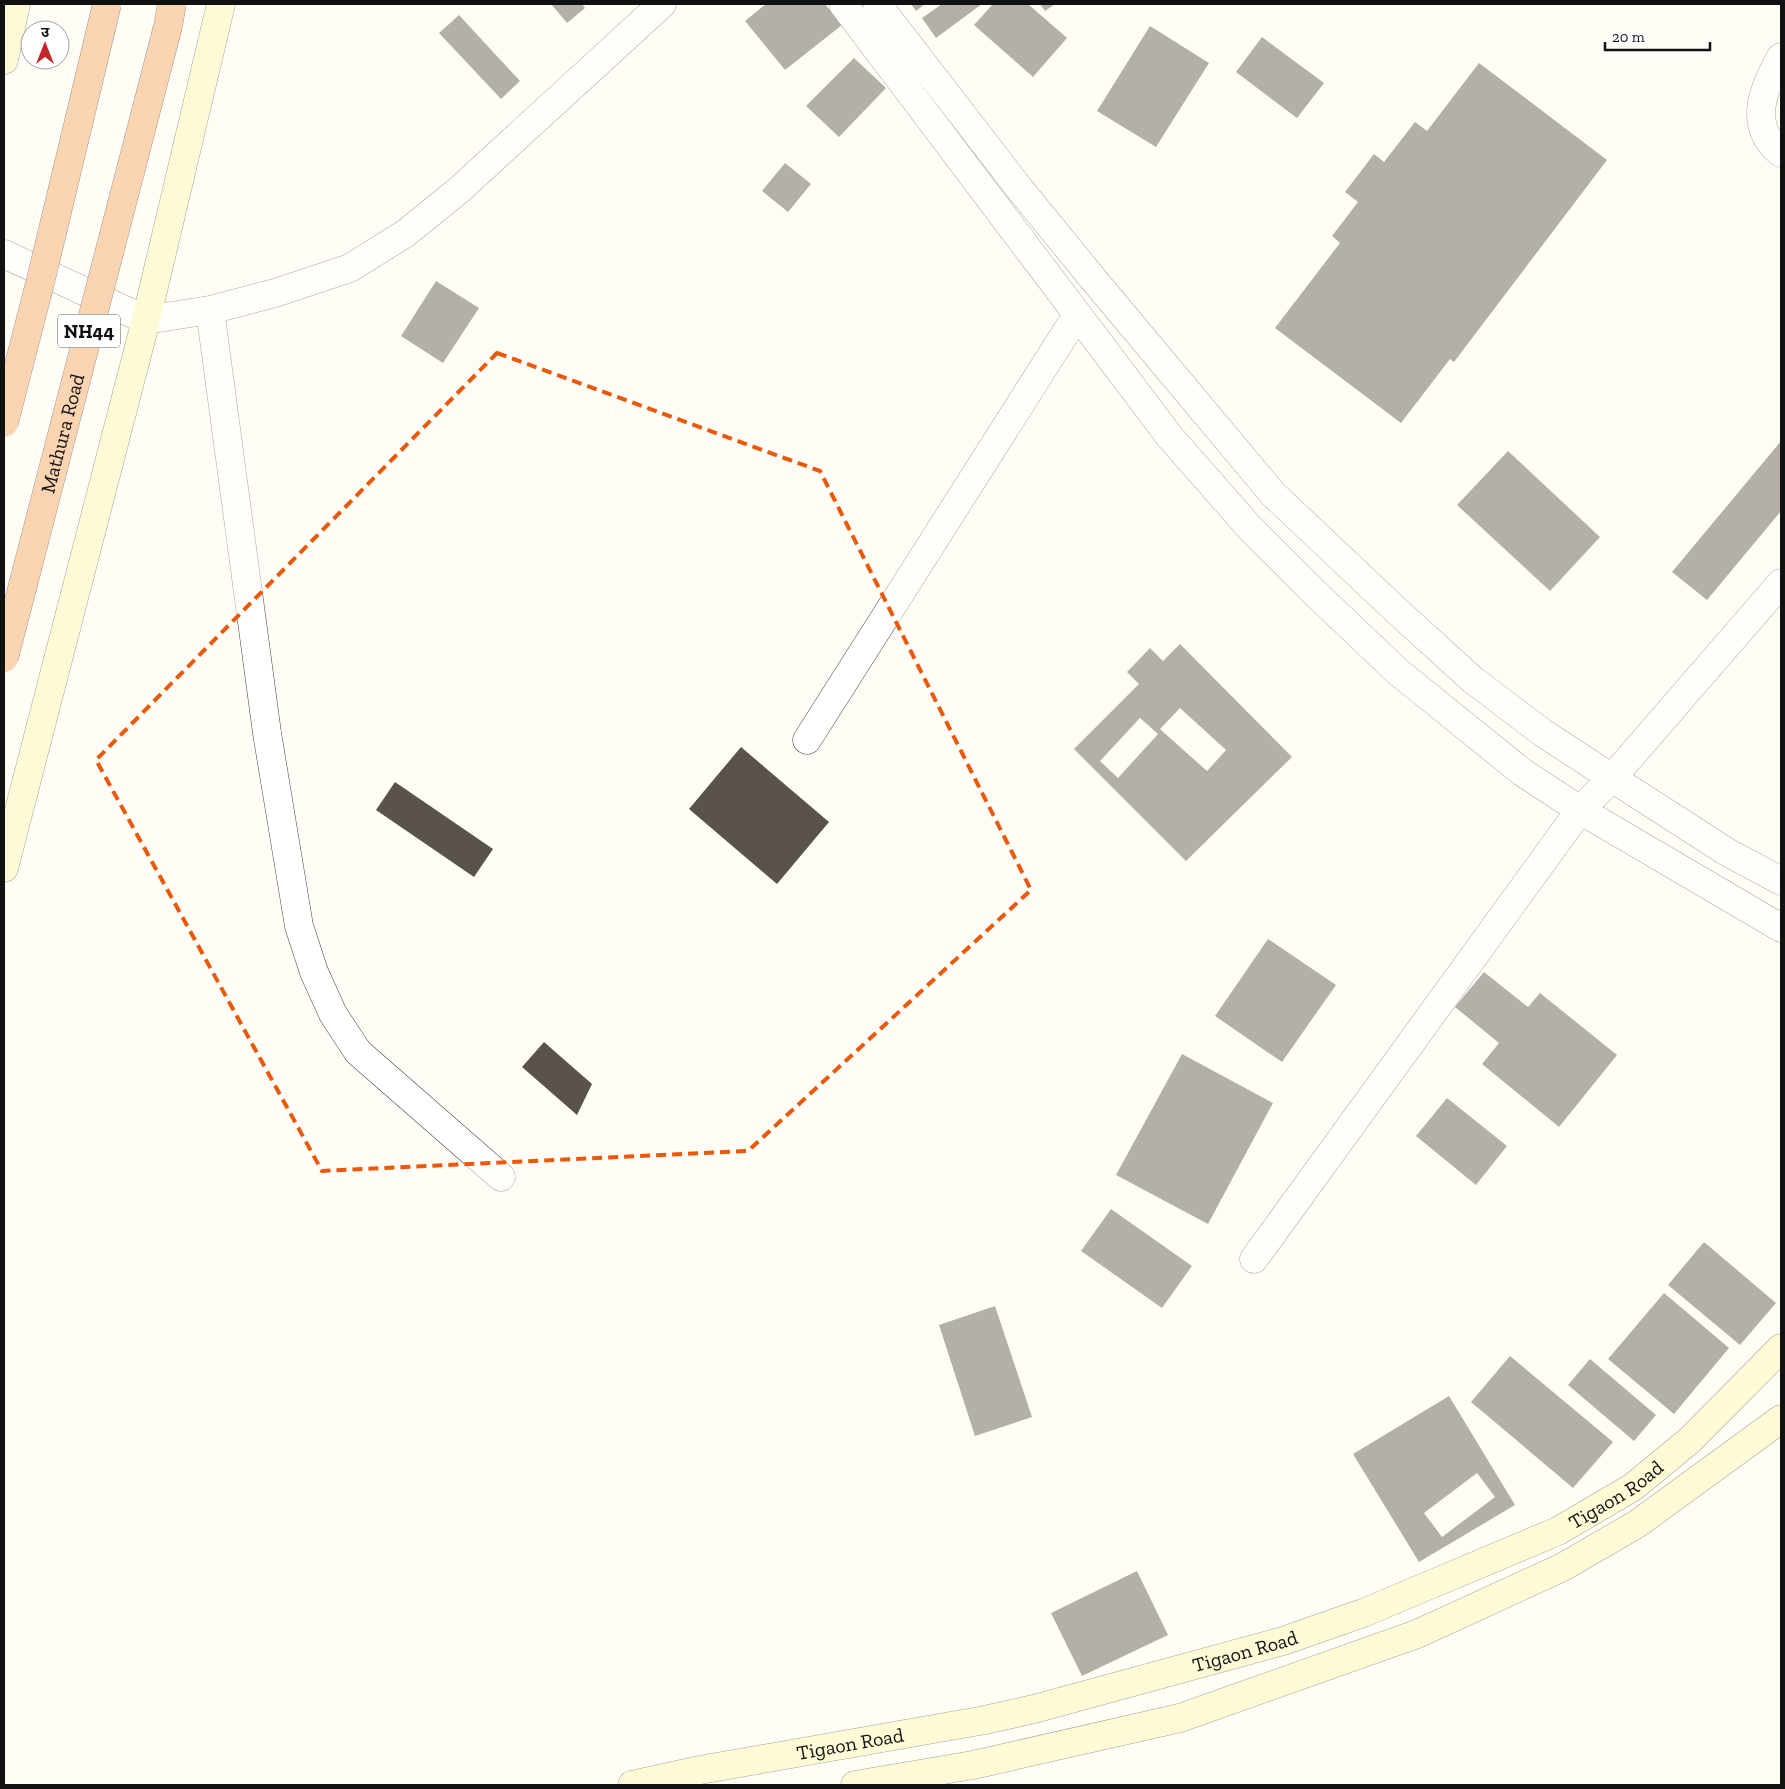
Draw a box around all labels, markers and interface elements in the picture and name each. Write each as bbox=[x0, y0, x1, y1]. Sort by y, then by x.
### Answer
north arrow bbox=[20, 20, 70, 70]
scale bar bbox=[1605, 20, 1710, 52]
text: उ bbox=[41, 24, 50, 41]
text: 20 m bbox=[1612, 28, 1645, 46]
road number: NH44 bbox=[58, 314, 120, 348]
street label: Mathura Road bbox=[35, 371, 89, 496]
street label: Tigaon Road bbox=[1564, 1455, 1668, 1534]
street label: Tigaon Road bbox=[1190, 1625, 1301, 1677]
street label: Tigaon Road bbox=[795, 1723, 905, 1765]

